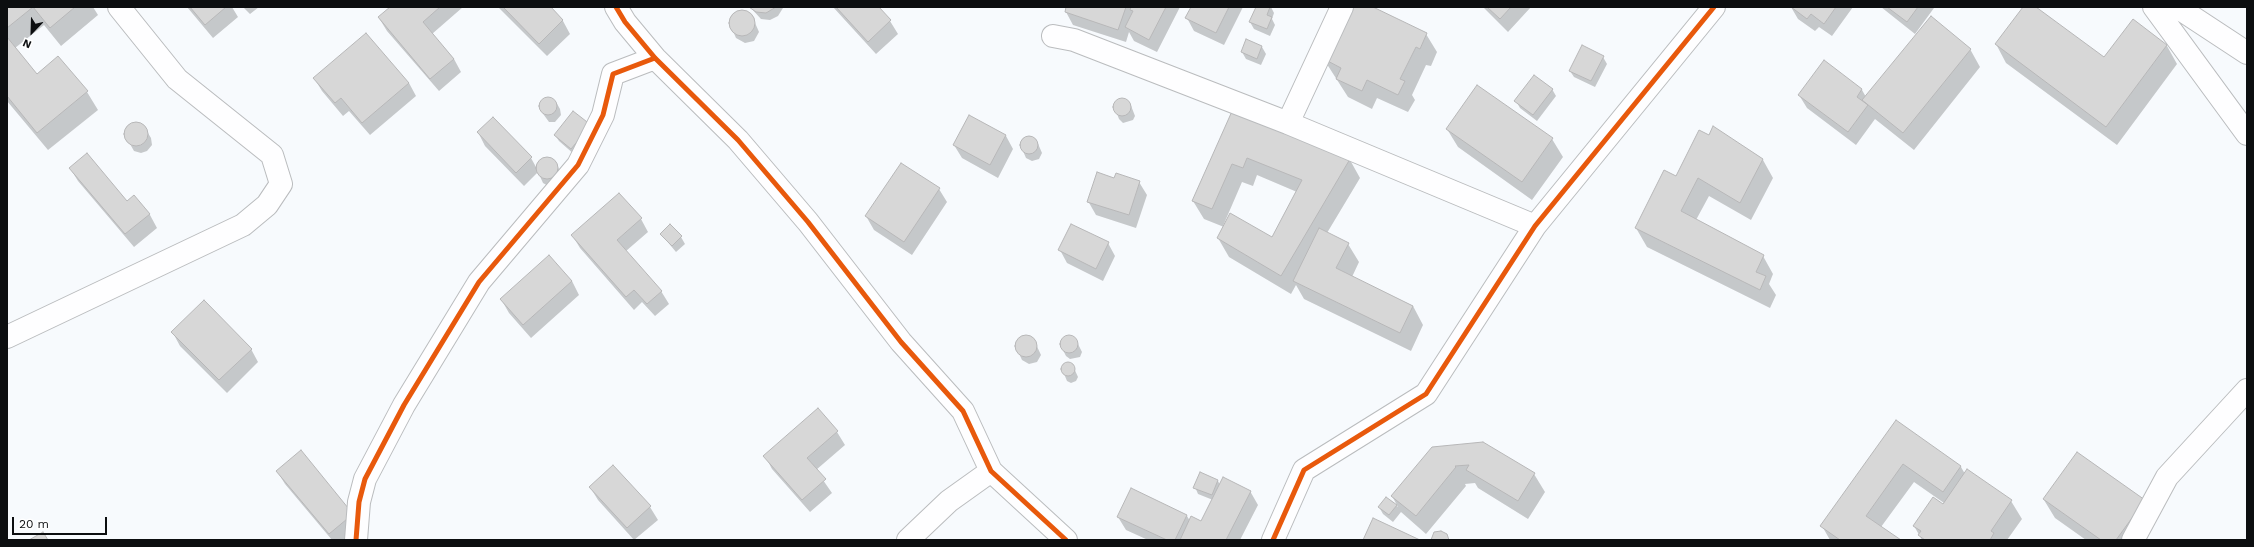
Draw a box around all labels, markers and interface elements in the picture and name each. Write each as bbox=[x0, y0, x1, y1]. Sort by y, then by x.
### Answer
north arrow bbox=[12, 12, 52, 52]
text: N bbox=[21, 36, 33, 51]
scale bar bbox=[14, 509, 109, 535]
text: 20 m bbox=[19, 517, 49, 531]

